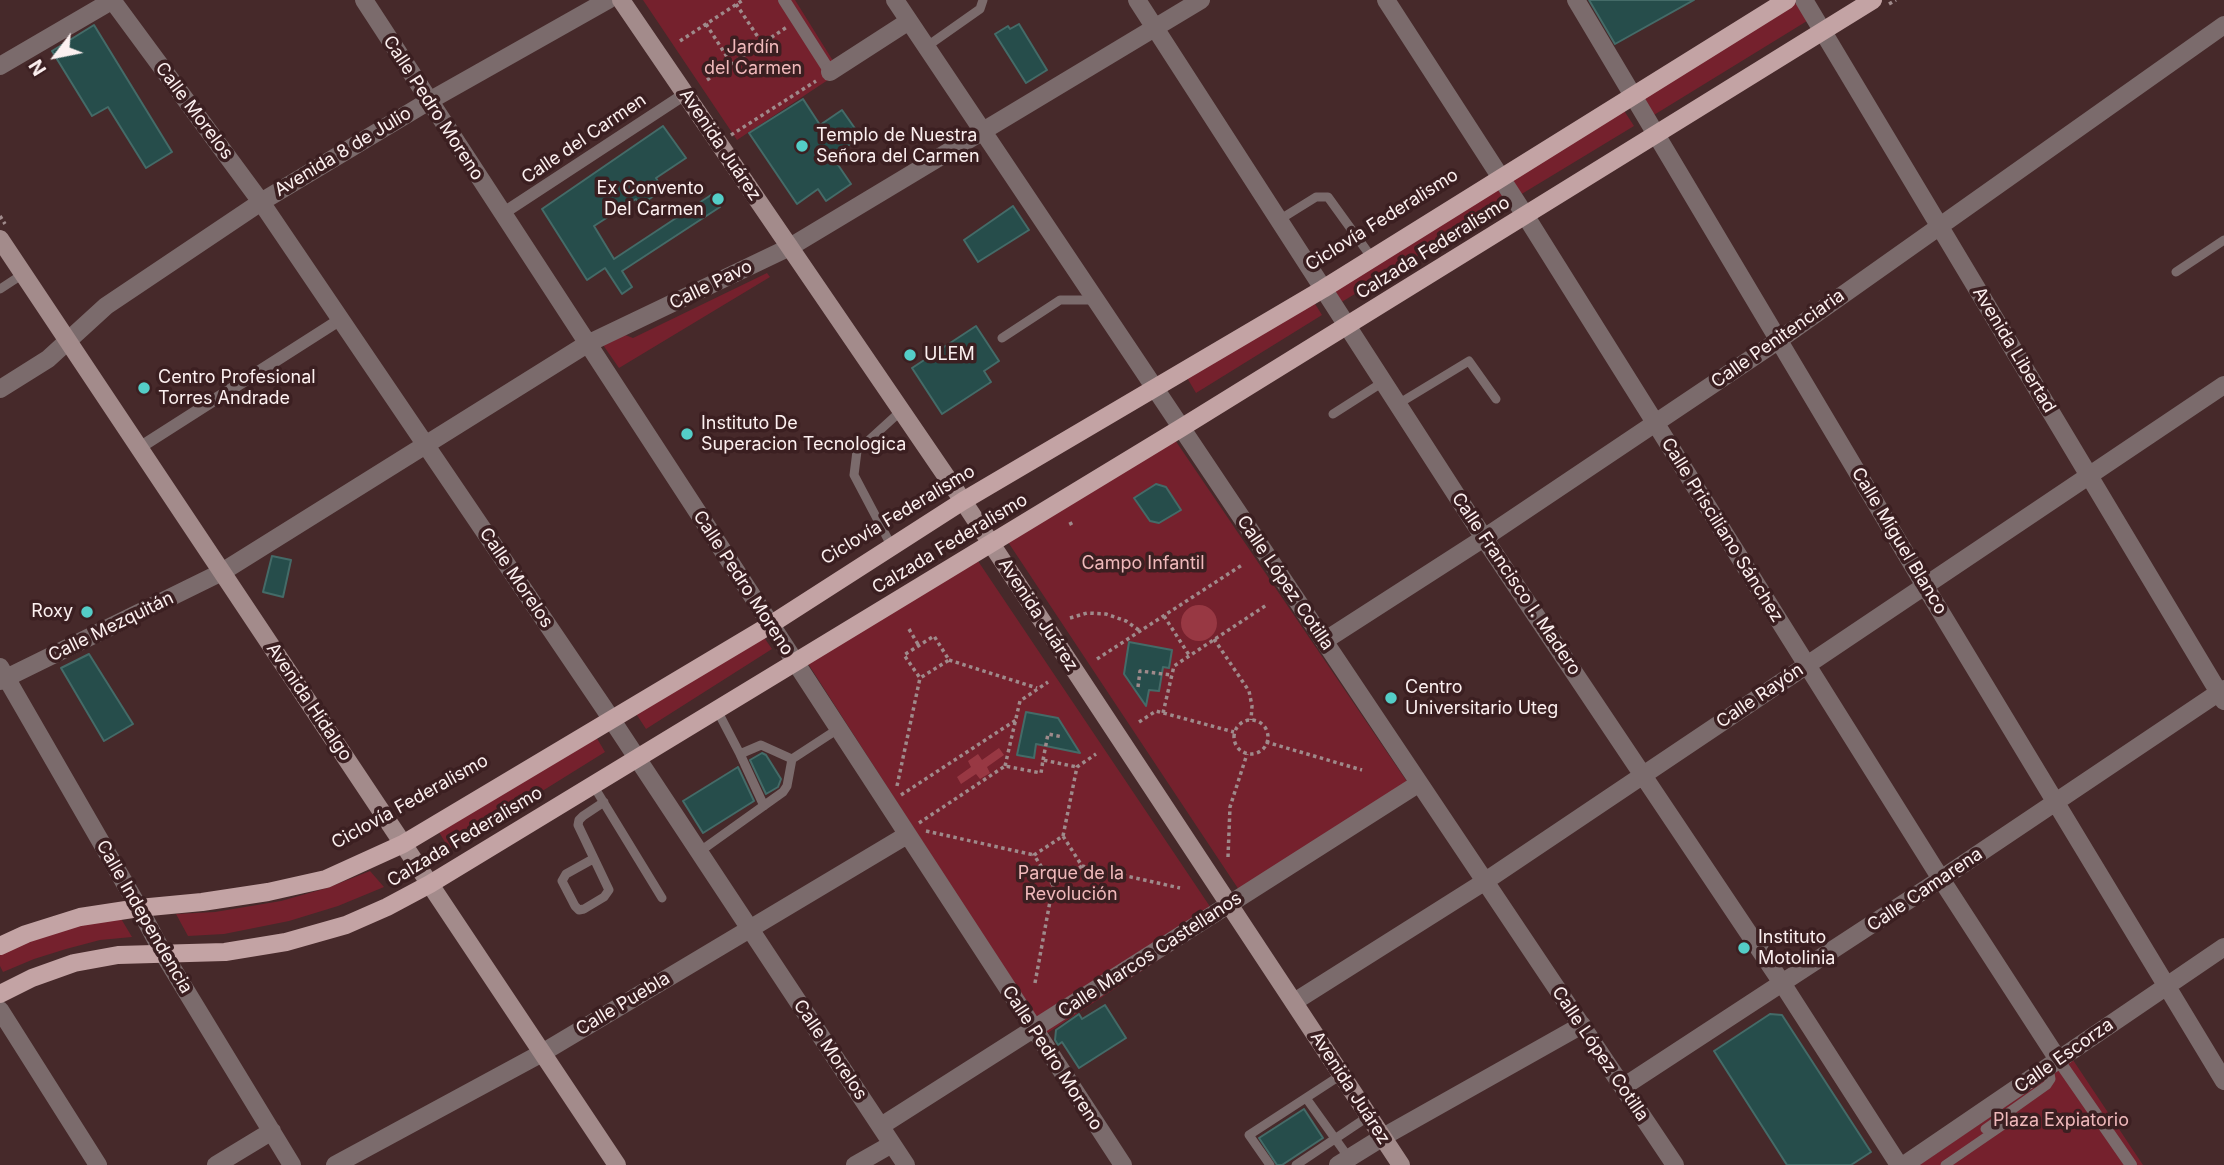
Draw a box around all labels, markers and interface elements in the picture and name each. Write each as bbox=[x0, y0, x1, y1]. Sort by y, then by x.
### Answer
north arrow bbox=[21, 21, 91, 91]
street label: Calle Pedro Moreno bbox=[378, 32, 488, 184]
park label: Jardín del Carmen bbox=[704, 37, 802, 80]
text: N bbox=[24, 55, 51, 80]
street label: Calle Morelos bbox=[150, 58, 238, 164]
street label: Avenida Juárez bbox=[675, 85, 765, 205]
street label: Calle del Carmen bbox=[518, 89, 650, 189]
street label: Avenida 8 de Julio bbox=[271, 103, 415, 201]
place label: Templo de Nuestra Señora del Carmen bbox=[816, 125, 980, 168]
marker: Templo de Nuestra Señora del Carmen bbox=[794, 138, 810, 154]
street label: Ciclovía Federalismo bbox=[1302, 164, 1462, 276]
place label: Ex Convento Del Carmen bbox=[597, 178, 704, 220]
marker: Ex Convento Del Carmen bbox=[710, 191, 726, 207]
street label: Calzada Federalismo bbox=[1352, 192, 1514, 304]
street label: Calle Pavo bbox=[666, 256, 756, 314]
street label: Avenida Libertad bbox=[1968, 283, 2060, 417]
street label: Calle Penitenciaria bbox=[1707, 285, 1849, 393]
place label: ULEM bbox=[924, 344, 975, 366]
marker: ULEM bbox=[902, 347, 918, 363]
place label: Centro Profesional Torres Andrade bbox=[158, 367, 316, 410]
marker: Centro Profesional Torres Andrade bbox=[136, 380, 152, 396]
place label: Instituto De Superacion Tecnologica bbox=[701, 413, 906, 456]
marker: Instituto De Superacion Tecnologica bbox=[679, 426, 695, 442]
street label: Calle Prisciliano Sánchez bbox=[1656, 434, 1788, 626]
street label: Ciclovía Federalismo bbox=[817, 460, 979, 570]
street label: Calle Miguel Blanco bbox=[1847, 464, 1951, 618]
street label: Calzada Federalismo bbox=[868, 489, 1032, 599]
street label: Calle Francisco I. Madero bbox=[1447, 489, 1585, 679]
street label: Calle Pedro Moreno bbox=[688, 507, 798, 659]
street label: Calle López Cotilla bbox=[1232, 512, 1338, 654]
street label: Calle Morelos bbox=[475, 524, 557, 632]
park label: Campo Infantil bbox=[1081, 553, 1205, 575]
street label: Avenida Juárez bbox=[993, 554, 1083, 676]
street label: Calle Mezquitán bbox=[45, 587, 177, 667]
place label: Roxy bbox=[31, 601, 73, 623]
marker: Roxy bbox=[79, 604, 95, 620]
street label: Avenida Hidalgo bbox=[262, 639, 356, 765]
street label: Calle Rayón bbox=[1712, 659, 1808, 733]
place label: Centro Universitario Uteg bbox=[1405, 677, 1558, 720]
marker: Centro Universitario Uteg bbox=[1383, 690, 1399, 706]
street label: Ciclovía Federalismo bbox=[328, 750, 492, 854]
street label: Calzada Federalismo bbox=[383, 782, 547, 892]
street label: Calle Independencia bbox=[91, 836, 197, 998]
street label: Calle Camarena bbox=[1863, 843, 1987, 937]
park label: Parque de la Revolución bbox=[1018, 863, 1124, 906]
street label: Calle Marcos Castellanos bbox=[1054, 887, 1246, 1023]
place label: Instituto Motolinia bbox=[1758, 927, 1835, 970]
marker: Instituto Motolinia bbox=[1736, 940, 1752, 956]
street label: Calle Puebla bbox=[572, 968, 674, 1040]
street label: Calle Pedro Moreno bbox=[997, 982, 1107, 1134]
street label: Calle López Cotilla bbox=[1547, 983, 1653, 1125]
street label: Calle Morelos bbox=[789, 996, 871, 1104]
street label: Calle Escorza bbox=[2010, 1014, 2118, 1098]
street label: Avenida Juárez bbox=[1305, 1027, 1395, 1149]
park label: Plaza Expiatorio bbox=[1993, 1110, 2129, 1132]

